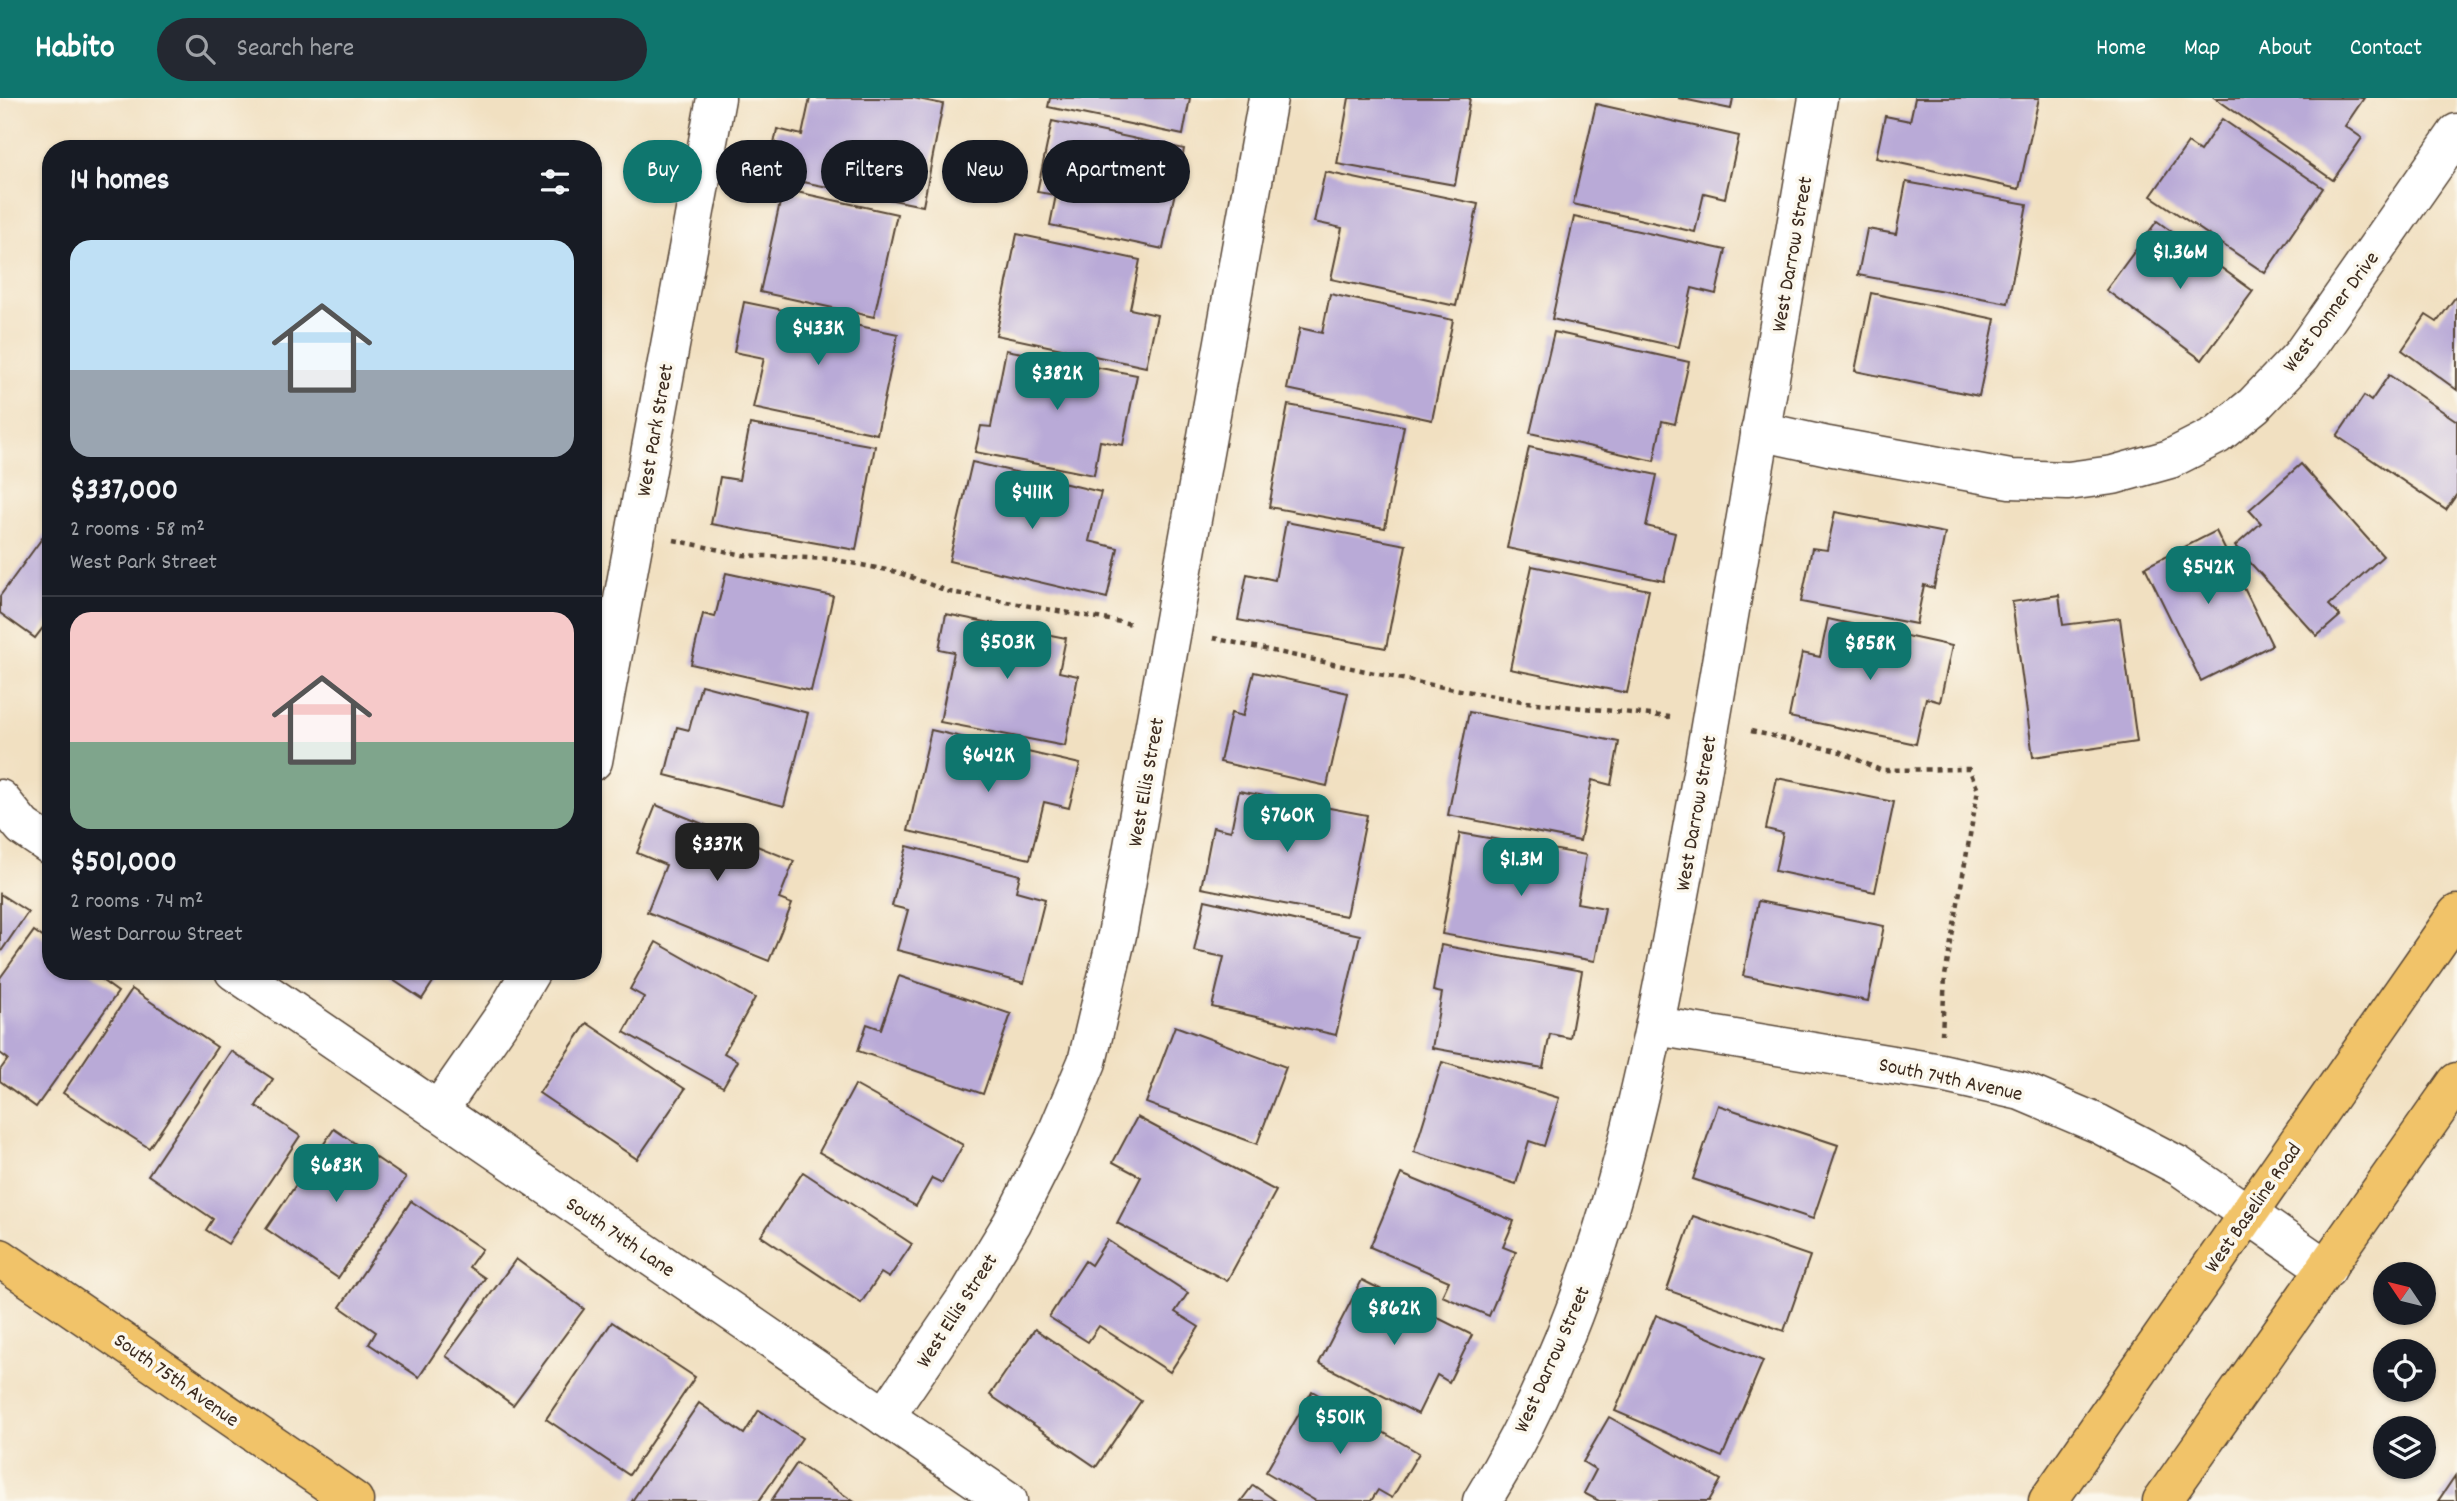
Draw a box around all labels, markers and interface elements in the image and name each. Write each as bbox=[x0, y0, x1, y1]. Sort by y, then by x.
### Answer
search box bbox=[157, 18, 647, 81]
text: Habito bbox=[35, 26, 115, 73]
icon: search bbox=[181, 30, 219, 68]
text: Search here bbox=[237, 31, 354, 68]
text: Home bbox=[2096, 32, 2146, 66]
text: Map bbox=[2184, 32, 2220, 66]
text: About bbox=[2258, 32, 2312, 66]
text: Contact bbox=[2350, 32, 2422, 66]
chip: Buy bbox=[623, 140, 702, 203]
chip: Rent bbox=[716, 140, 807, 203]
chip: Filters bbox=[821, 140, 928, 203]
chip: New bbox=[942, 140, 1028, 203]
chip: Apartment bbox=[1042, 140, 1190, 203]
text: 14 homes bbox=[70, 161, 169, 204]
icon: filters bbox=[536, 163, 574, 201]
street label: West Darrow Street bbox=[1765, 174, 1822, 335]
pin: $1.36M bbox=[2123, 232, 2237, 291]
text: $1.36M bbox=[2152, 237, 2208, 270]
street label: West Donner Drive bbox=[2277, 246, 2388, 380]
icon: home bbox=[259, 285, 385, 411]
pin: $433K bbox=[769, 308, 867, 367]
text: $433K bbox=[792, 313, 844, 346]
pin: $382K bbox=[1008, 352, 1106, 412]
text: $382K bbox=[1031, 358, 1083, 391]
street label: West Park Street bbox=[631, 362, 683, 499]
text: $337,000 bbox=[70, 471, 178, 514]
pin: $411K bbox=[983, 472, 1081, 531]
text: $411K bbox=[1011, 477, 1053, 510]
text: 2 rooms · 58 m² bbox=[70, 514, 205, 547]
pin: $542K bbox=[2159, 546, 2257, 606]
text: West Park Street bbox=[70, 547, 217, 580]
text: $542K bbox=[2182, 552, 2234, 585]
pin: $503K bbox=[958, 622, 1056, 681]
pin: $858K bbox=[1821, 622, 1919, 682]
text: $503K bbox=[979, 627, 1035, 660]
text: $858K bbox=[1844, 628, 1896, 661]
icon: home bbox=[259, 657, 385, 783]
street label: West Ellis Street bbox=[1122, 715, 1174, 850]
street label: West Darrow Street bbox=[1669, 733, 1726, 894]
pin: $642K bbox=[939, 734, 1037, 794]
text: $642K bbox=[961, 740, 1015, 773]
pin: $760K bbox=[1238, 794, 1336, 854]
text: $760K bbox=[1260, 800, 1314, 833]
pin: $337K bbox=[668, 824, 766, 883]
text: $337K bbox=[691, 829, 743, 862]
pin: $1.3M bbox=[1472, 838, 1570, 898]
text: $501,000 bbox=[70, 843, 177, 886]
text: $1.3M bbox=[1499, 844, 1543, 877]
text: 2 rooms · 74 m² bbox=[70, 886, 203, 919]
text: West Darrow Street bbox=[70, 919, 243, 952]
street label: South 74th Avenue bbox=[1876, 1051, 2025, 1111]
street label: West Baseline Road bbox=[2198, 1138, 2310, 1280]
pin: $683K bbox=[287, 1144, 385, 1204]
text: $683K bbox=[310, 1150, 363, 1183]
street label: South 74th Lane bbox=[559, 1191, 680, 1286]
street label: West Ellis Street bbox=[910, 1248, 1007, 1375]
north arrow bbox=[2373, 1262, 2436, 1325]
map controls bbox=[2373, 1262, 2436, 1479]
street label: West Darrow Street bbox=[1508, 1282, 1600, 1438]
pin: $862K bbox=[1345, 1288, 1443, 1347]
text: $862K bbox=[1368, 1293, 1420, 1326]
street label: South 75th Avenue bbox=[106, 1327, 244, 1436]
button: locate bbox=[2373, 1339, 2436, 1402]
pin: $501K bbox=[1291, 1396, 1389, 1456]
text: $501K bbox=[1315, 1402, 1365, 1435]
button: layers bbox=[2373, 1416, 2436, 1479]

